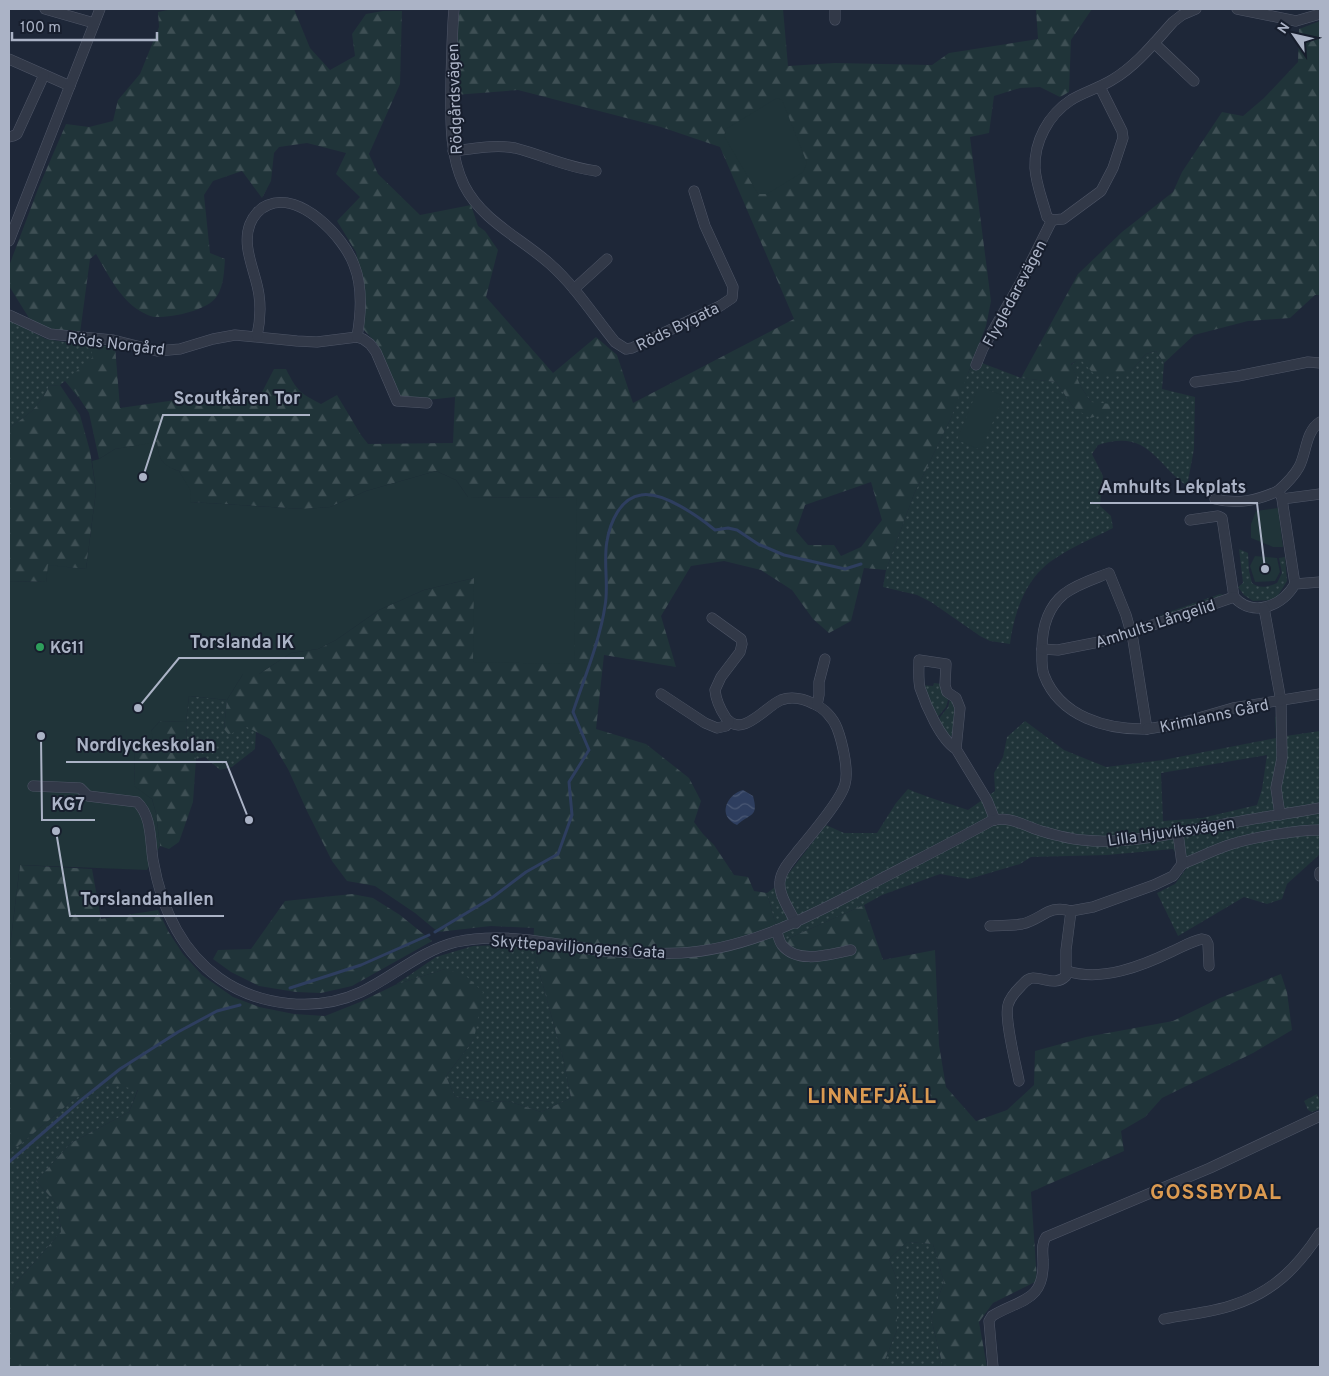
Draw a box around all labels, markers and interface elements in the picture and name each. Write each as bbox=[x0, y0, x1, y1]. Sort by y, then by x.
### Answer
scale bar bbox=[12, 10, 158, 42]
north arrow bbox=[1269, 10, 1319, 60]
text: 100 m bbox=[20, 19, 61, 38]
text: N bbox=[1275, 20, 1294, 37]
street label: Rödgårdsvägen bbox=[444, 43, 468, 155]
street label: Flygledarevägen bbox=[979, 237, 1052, 351]
street label: Röds Bygata bbox=[633, 299, 723, 357]
street label: Röds Norgård bbox=[66, 329, 166, 361]
callout: Scoutkåren Tor bbox=[163, 382, 310, 415]
text: Scoutkåren Tor bbox=[174, 388, 301, 411]
callout: Amhults Lekplats bbox=[1090, 470, 1257, 503]
text: Amhults Lekplats bbox=[1100, 477, 1246, 500]
street label: Amhults Långelid bbox=[1093, 596, 1218, 654]
callout: Torslanda IK bbox=[179, 625, 304, 658]
text: Torslanda IK bbox=[190, 632, 295, 655]
place label: KG11 bbox=[50, 639, 84, 659]
marker: KG11 bbox=[34, 641, 46, 653]
street label: Krimlanns Gård bbox=[1158, 696, 1271, 738]
callout: Nordlyckeskolan bbox=[66, 729, 226, 762]
text: Nordlyckeskolan bbox=[76, 735, 216, 758]
callout: KG7 bbox=[42, 787, 95, 820]
text: KG7 bbox=[51, 794, 85, 817]
street label: Lilla Hjuviksvägen bbox=[1106, 814, 1236, 852]
callout: Torslandahallen bbox=[70, 883, 224, 916]
text: Torslandahallen bbox=[80, 889, 214, 912]
street label: Skyttepaviljongens Gata bbox=[490, 932, 666, 964]
district label: LINNEFJÄLL bbox=[807, 1084, 937, 1111]
district label: GOSSBYDAL bbox=[1150, 1180, 1282, 1207]

